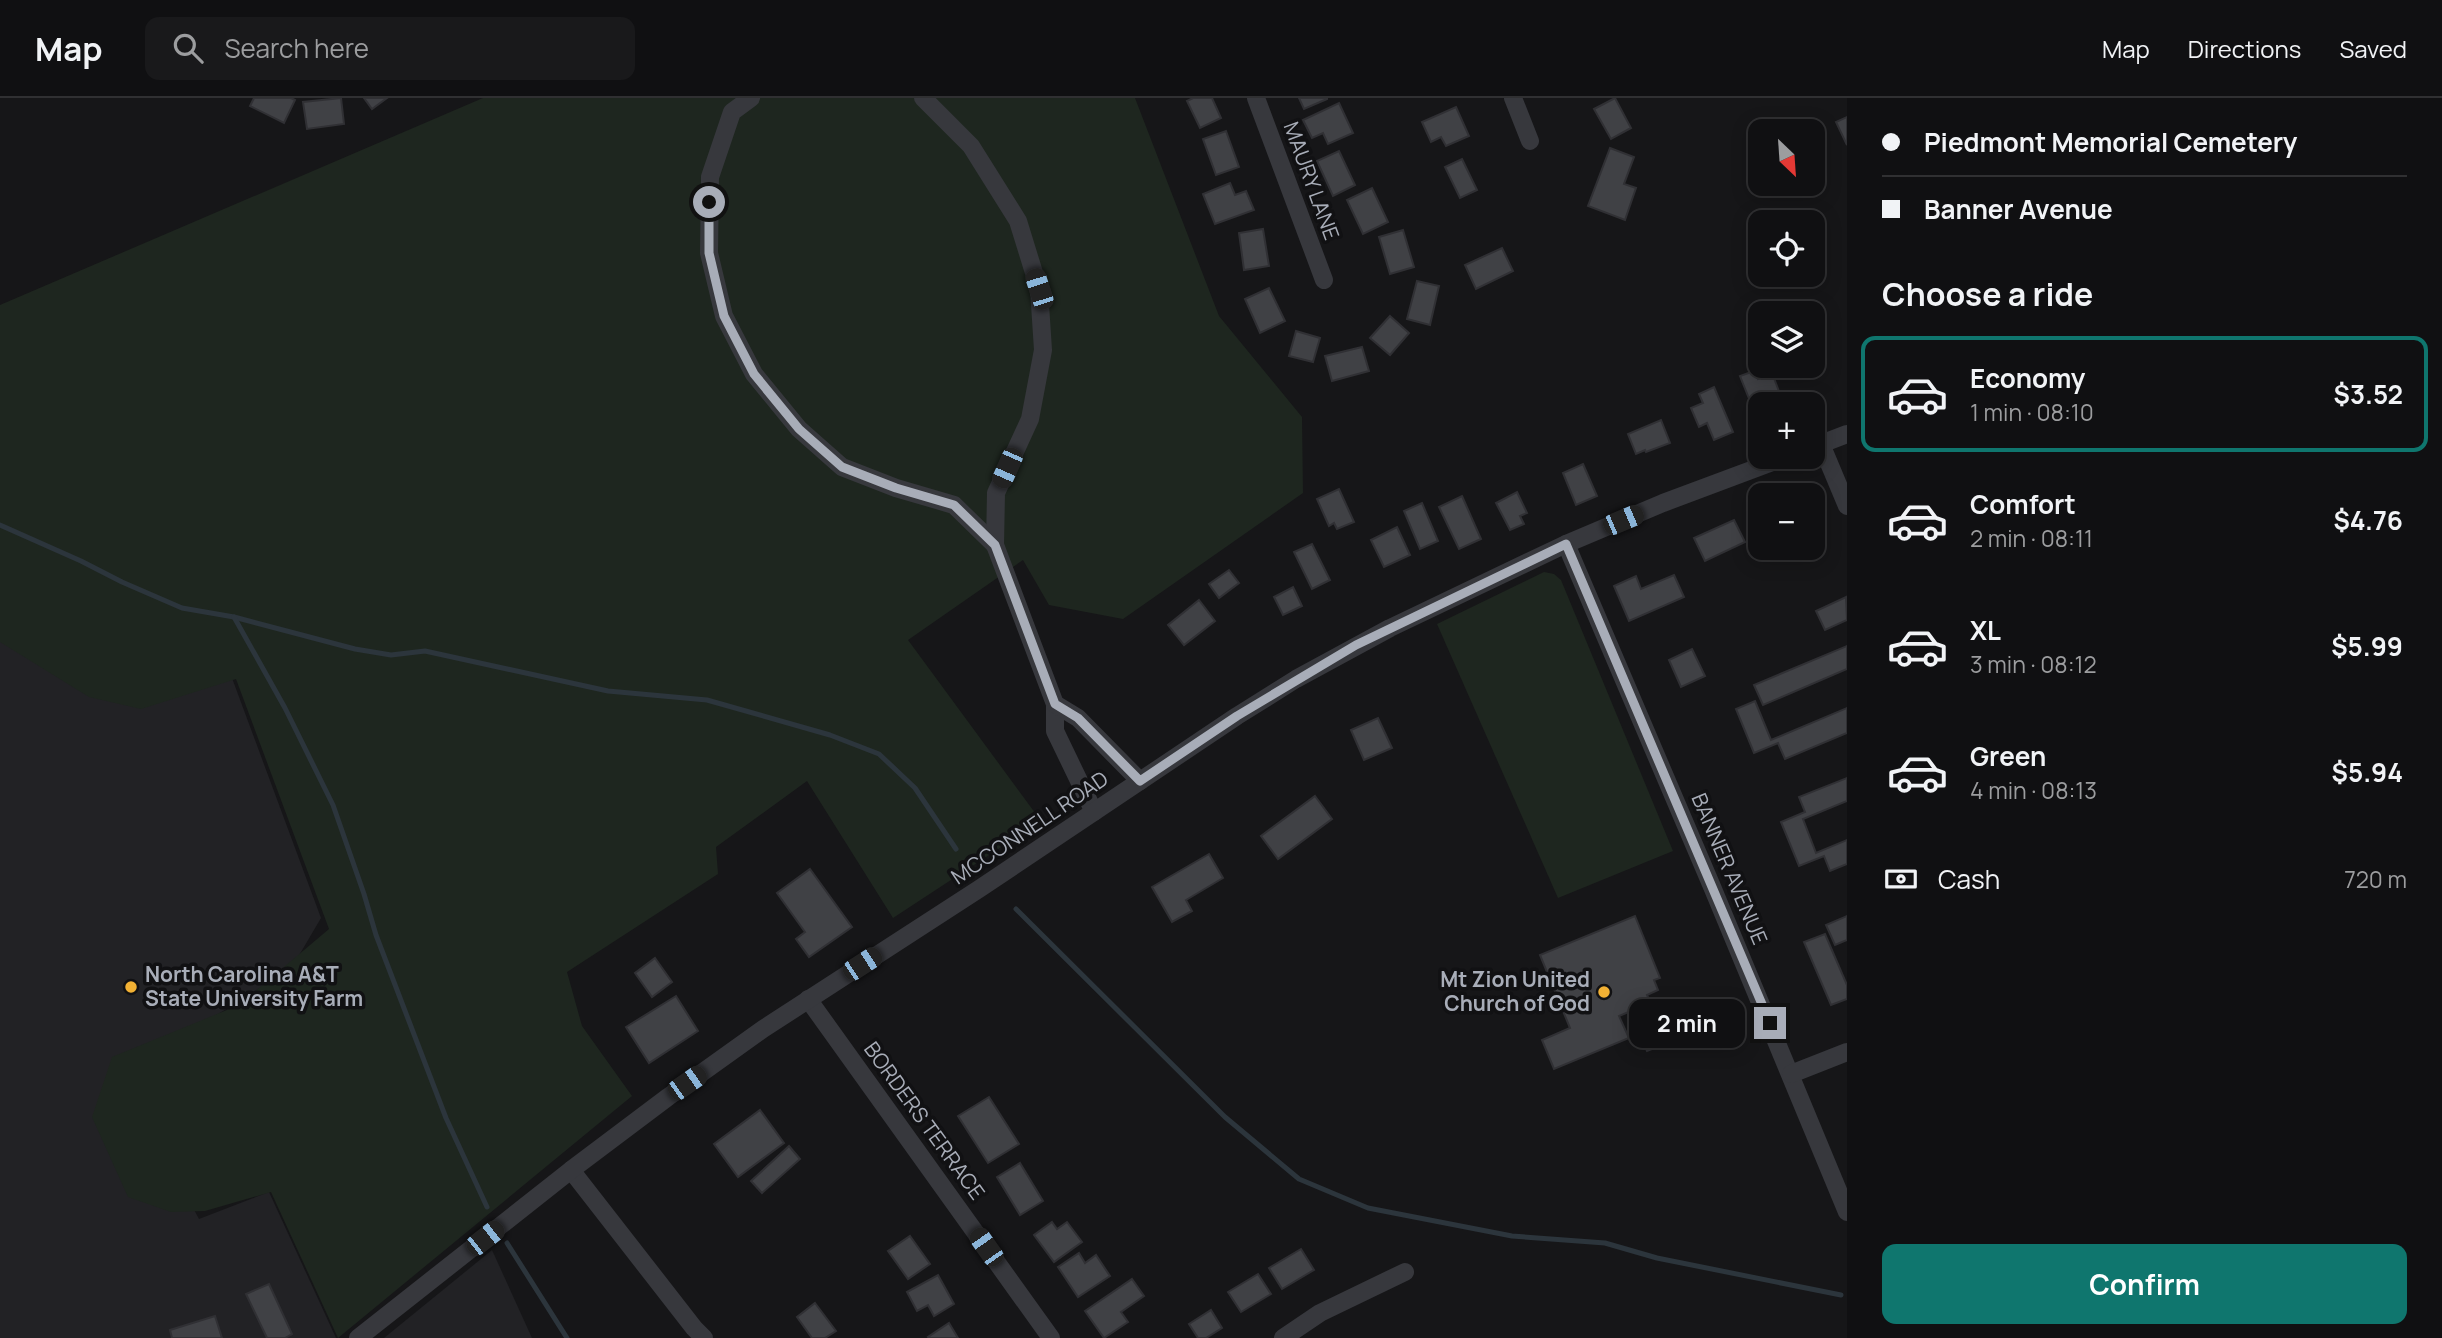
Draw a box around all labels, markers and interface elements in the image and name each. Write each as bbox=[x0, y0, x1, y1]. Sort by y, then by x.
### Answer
search box bbox=[145, 17, 635, 80]
text: Map bbox=[35, 26, 103, 71]
icon: search bbox=[169, 29, 207, 67]
text: Search here bbox=[225, 30, 369, 66]
text: Map bbox=[2102, 32, 2150, 65]
text: Directions bbox=[2188, 32, 2301, 65]
text: Saved bbox=[2339, 32, 2407, 65]
street label: MAURY LANE bbox=[1278, 118, 1346, 244]
north arrow bbox=[1748, 119, 1825, 196]
map controls bbox=[1748, 119, 1825, 560]
text: Piedmont Memorial Cemetery bbox=[1924, 124, 2297, 160]
route start bbox=[693, 186, 725, 218]
text: Banner Avenue bbox=[1924, 191, 2113, 227]
button: locate bbox=[1748, 210, 1825, 287]
car bbox=[1023, 266, 1056, 312]
text: Choose a ride bbox=[1882, 272, 2093, 316]
button: layers bbox=[1748, 301, 1825, 378]
text: Economy bbox=[1970, 360, 2085, 396]
icon: car bbox=[1886, 363, 1949, 426]
text: $3.52 bbox=[2334, 376, 2403, 412]
button: + bbox=[1748, 392, 1825, 469]
text: 1 min · 08:10 bbox=[1970, 396, 2094, 428]
car bbox=[989, 445, 1026, 491]
button: − bbox=[1748, 483, 1825, 560]
text: Comfort bbox=[1970, 486, 2076, 522]
icon: car bbox=[1886, 489, 1949, 552]
car bbox=[1600, 502, 1647, 538]
text: $4.76 bbox=[2333, 502, 2403, 538]
text: 2 min · 08:11 bbox=[1970, 522, 2093, 554]
text: XL bbox=[1970, 612, 2001, 648]
icon: car bbox=[1886, 615, 1949, 678]
text: $5.99 bbox=[2331, 628, 2403, 664]
text: 3 min · 08:12 bbox=[1970, 648, 2097, 680]
text: Green bbox=[1970, 738, 2046, 774]
icon: car bbox=[1886, 741, 1949, 804]
text: $5.94 bbox=[2332, 754, 2403, 790]
street label: MCCONNELL ROAD bbox=[945, 764, 1113, 890]
text: 4 min · 08:13 bbox=[1970, 774, 2097, 806]
street label: BANNER AVENUE bbox=[1685, 789, 1774, 949]
icon: cash bbox=[1882, 860, 1920, 898]
text: Cash bbox=[1938, 861, 2000, 897]
text: 720 m bbox=[2344, 863, 2407, 895]
car bbox=[839, 944, 886, 984]
place label: North Carolina A&T State University Farm bbox=[145, 960, 363, 1012]
place label: Mt Zion United Church of God bbox=[1440, 965, 1590, 1017]
marker: North Carolina A&T State University Farm bbox=[123, 979, 139, 995]
marker: Mt Zion United Church of God bbox=[1596, 984, 1612, 1000]
callout: 2 min bbox=[1630, 998, 1746, 1048]
text: 2 min bbox=[1657, 1007, 1717, 1039]
route end bbox=[1754, 1007, 1786, 1039]
street label: BORDERS TERRACE bbox=[858, 1036, 992, 1205]
car bbox=[664, 1062, 711, 1104]
car bbox=[462, 1217, 509, 1259]
car bbox=[966, 1224, 1007, 1270]
button: Confirm bbox=[1882, 1244, 2407, 1324]

